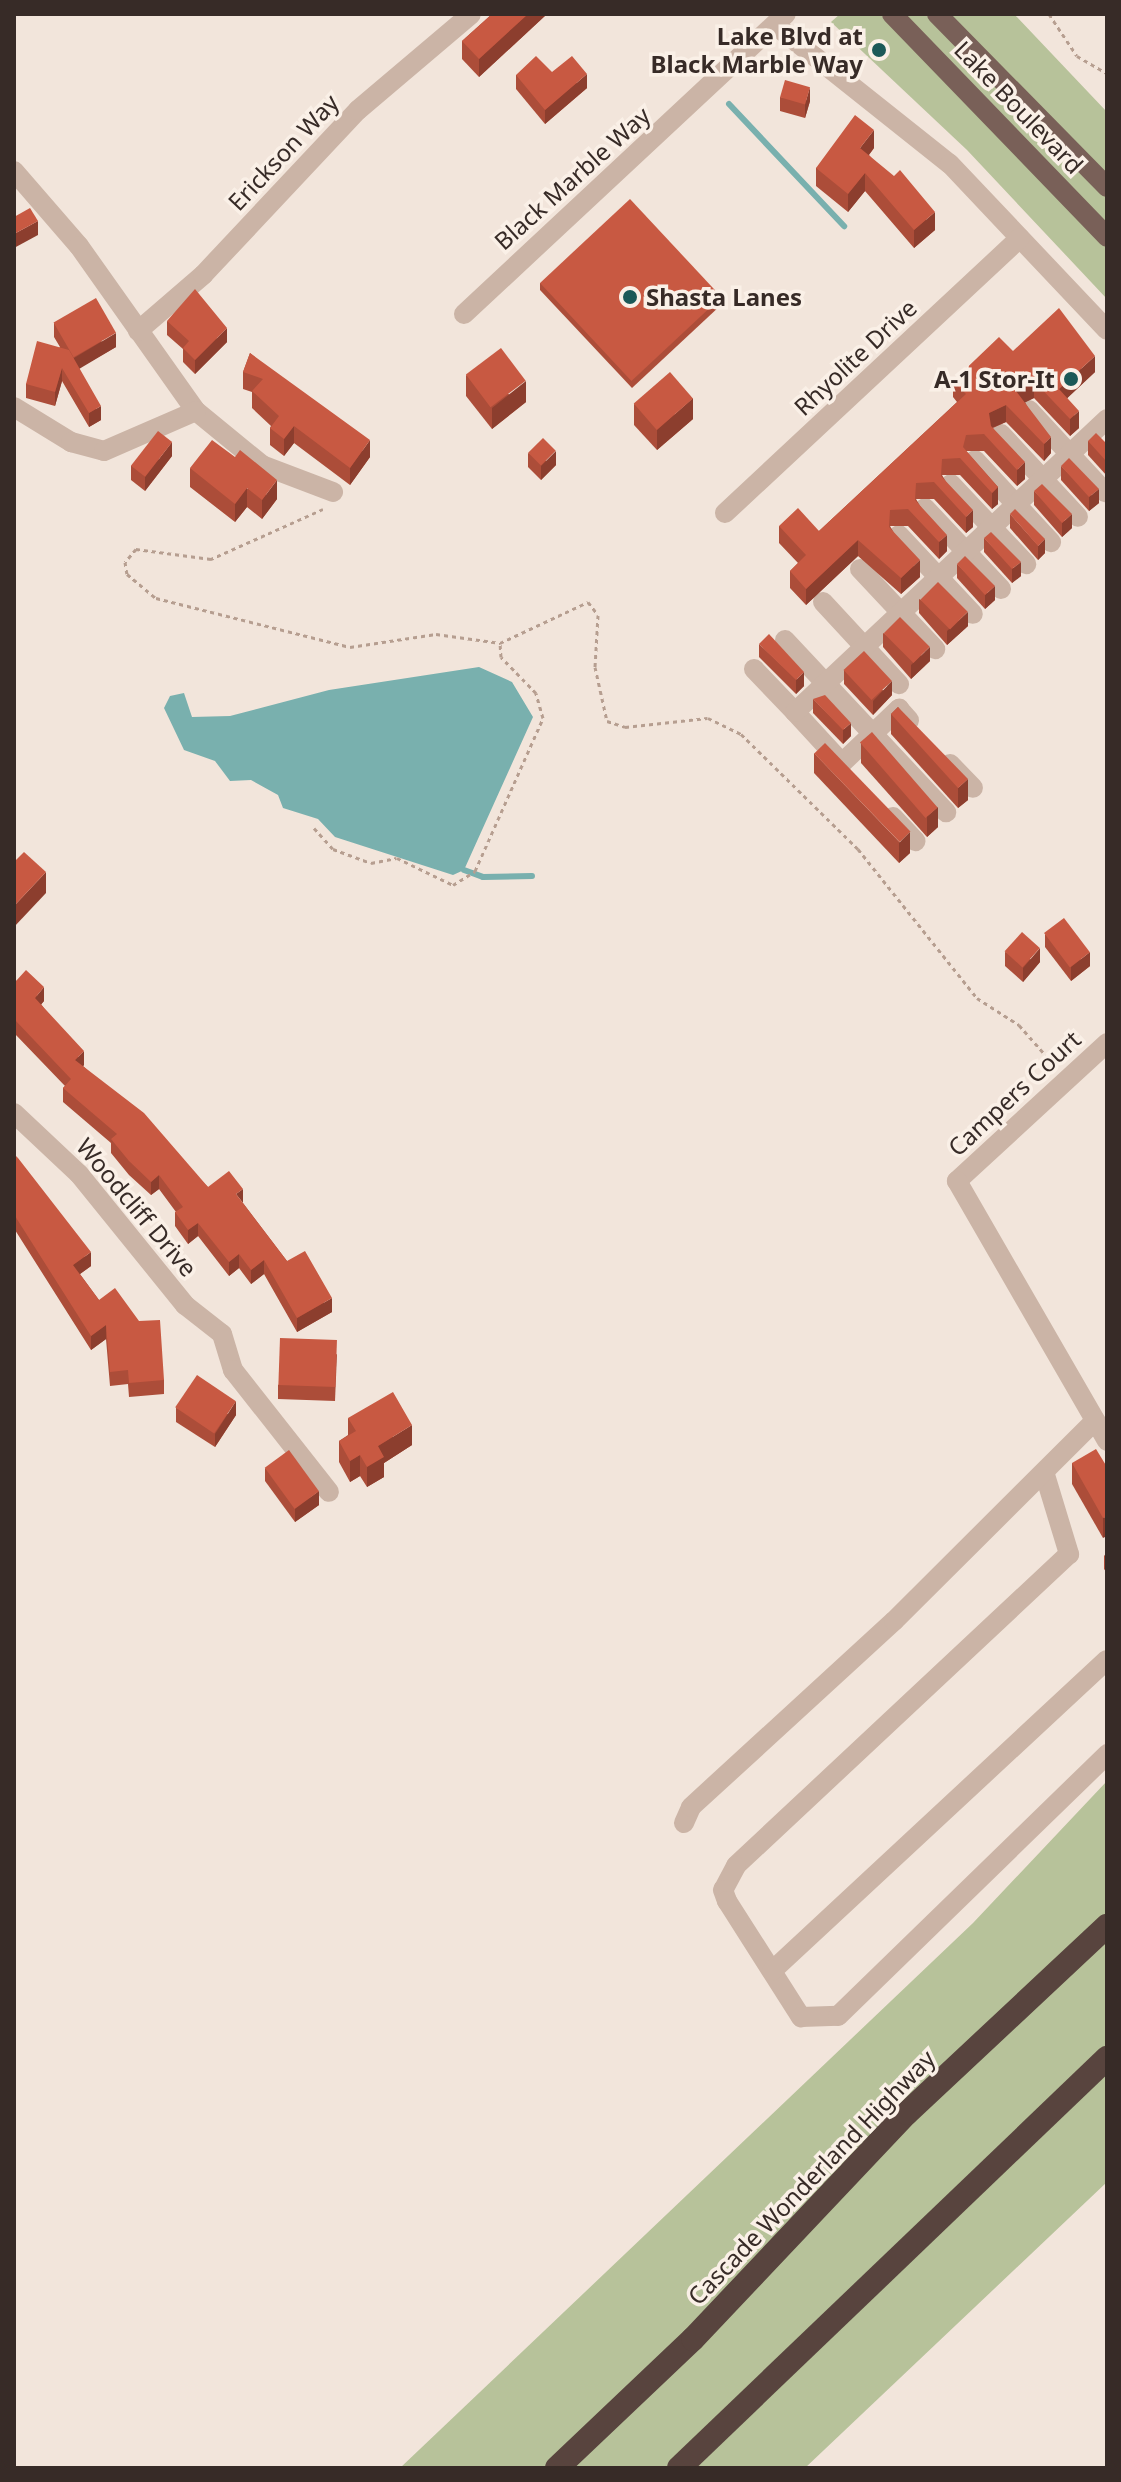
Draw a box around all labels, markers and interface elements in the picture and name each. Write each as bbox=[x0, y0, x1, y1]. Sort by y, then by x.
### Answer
place label: Lake Blvd at Black Marble Way bbox=[651, 22, 863, 78]
street label: Lake Boulevard bbox=[949, 35, 1089, 179]
marker: Lake Blvd at Black Marble Way bbox=[870, 41, 888, 59]
street label: Erickson Way bbox=[222, 88, 344, 216]
street label: Black Marble Way bbox=[488, 101, 656, 255]
place label: Shasta Lanes bbox=[646, 283, 802, 311]
marker: Shasta Lanes bbox=[621, 288, 639, 306]
street label: Rhyolite Drive bbox=[788, 293, 922, 421]
place label: A-1 Stor-It bbox=[934, 365, 1055, 393]
marker: A-1 Stor-It bbox=[1062, 370, 1080, 388]
street label: Campers Court bbox=[942, 1024, 1086, 1162]
street label: Woodcliff Drive bbox=[71, 1132, 203, 1282]
street label: Cascade Wonderland Highway bbox=[682, 2044, 940, 2310]

